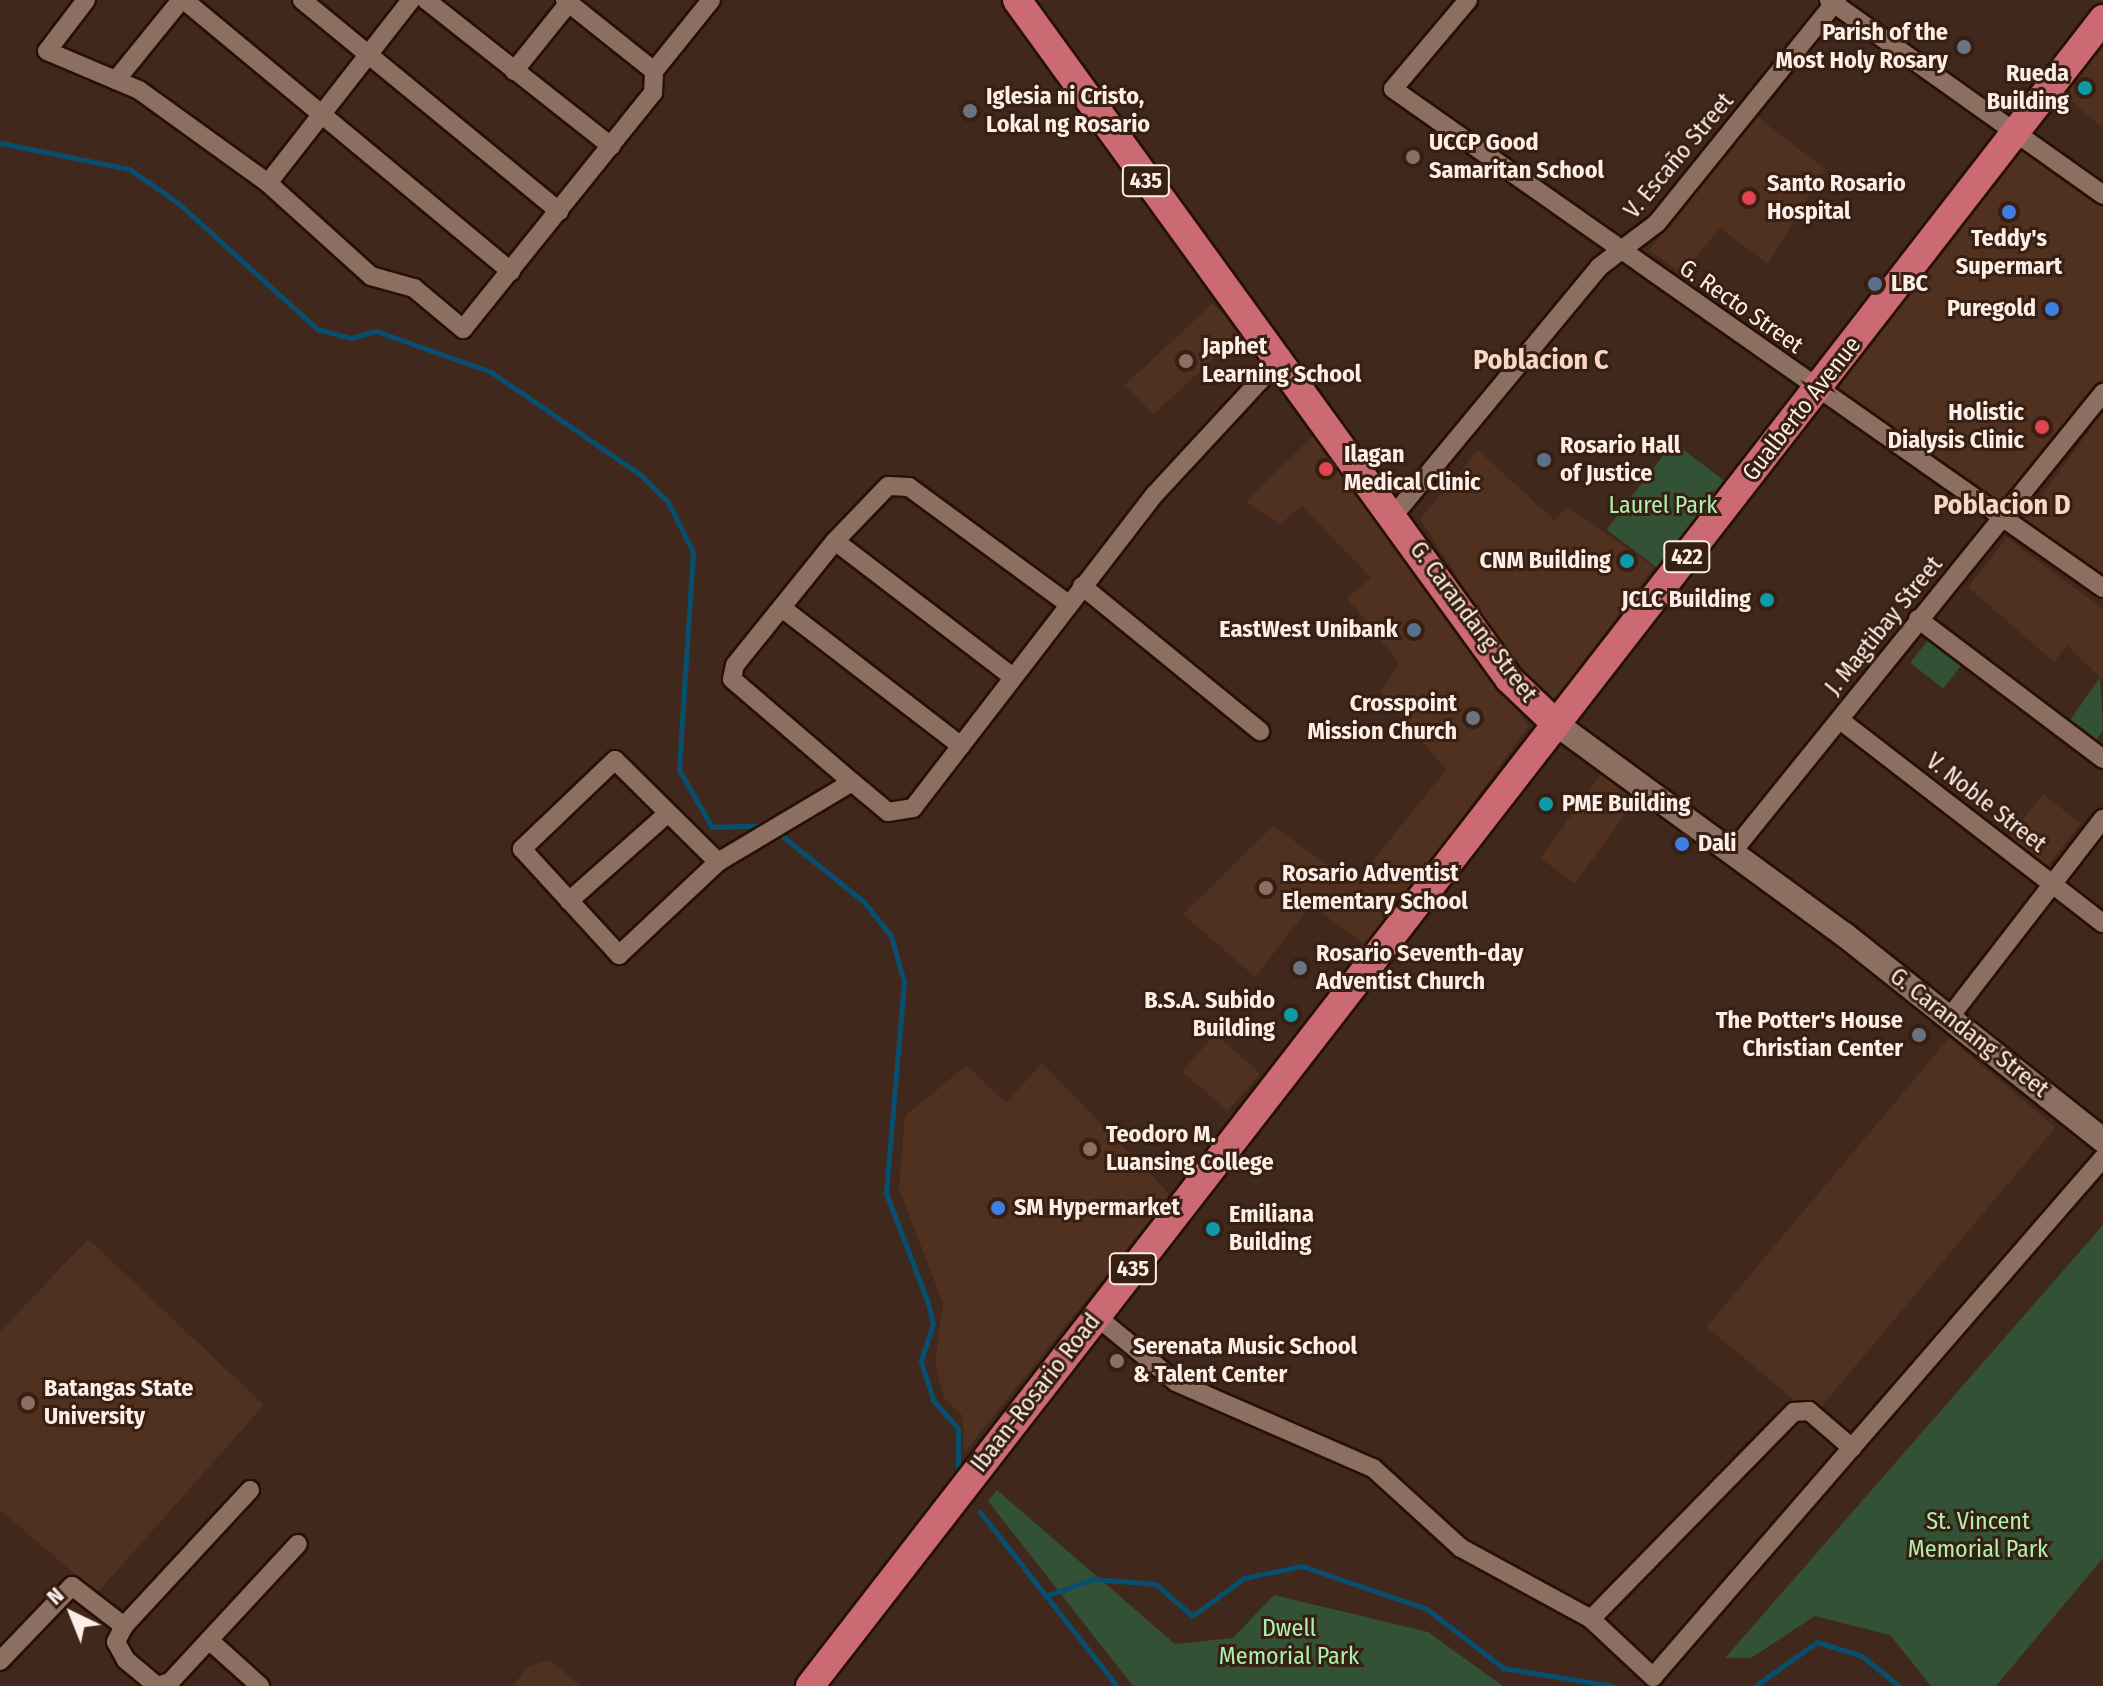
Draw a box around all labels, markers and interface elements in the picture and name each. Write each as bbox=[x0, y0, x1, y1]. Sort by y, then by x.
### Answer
place label: Parish of the Most Holy Rosary bbox=[1775, 19, 1948, 75]
marker: Parish of the Most Holy Rosary bbox=[1955, 38, 1973, 56]
place label: Rueda Building bbox=[1987, 60, 2069, 116]
marker: Rueda Building bbox=[2076, 79, 2094, 97]
place label: Iglesia ni Cristo, Lokal ng Rosario bbox=[986, 83, 1150, 139]
street label: V. Escaño Street bbox=[1618, 87, 1740, 225]
marker: Iglesia ni Cristo, Lokal ng Rosario bbox=[961, 102, 979, 120]
place label: UCCP Good Samaritan School bbox=[1429, 129, 1604, 185]
marker: UCCP Good Samaritan School bbox=[1404, 148, 1422, 166]
road number: 435 bbox=[1120, 163, 1172, 199]
place label: Santo Rosario Hospital bbox=[1767, 170, 1906, 226]
marker: Santo Rosario Hospital bbox=[1738, 187, 1760, 209]
marker: Teddy's Supermart bbox=[2000, 203, 2018, 221]
place label: Teddy's Supermart bbox=[1956, 225, 2062, 281]
street label: G. Recto Street bbox=[1674, 254, 1808, 360]
place label: LBC bbox=[1891, 270, 1928, 298]
marker: LBC bbox=[1866, 275, 1884, 293]
place label: Puregold bbox=[1947, 295, 2036, 323]
marker: Puregold bbox=[2043, 300, 2061, 318]
street label: Gualberto Avenue bbox=[1737, 331, 1867, 487]
place label: Japhet Learning School bbox=[1202, 333, 1361, 389]
district label: Poblacion C bbox=[1473, 343, 1609, 377]
marker: Japhet Learning School bbox=[1177, 352, 1195, 370]
place label: Holistic Dialysis Clinic bbox=[1888, 399, 2024, 455]
marker: Holistic Dialysis Clinic bbox=[2031, 416, 2053, 438]
place label: Rosario Hall of Justice bbox=[1560, 432, 1680, 488]
place label: Ilagan Medical Clinic bbox=[1344, 441, 1481, 497]
marker: Rosario Hall of Justice bbox=[1535, 451, 1553, 469]
marker: Ilagan Medical Clinic bbox=[1315, 458, 1337, 480]
district label: Poblacion D bbox=[1933, 488, 2071, 522]
park label: Laurel Park bbox=[1609, 492, 1717, 520]
street label: G. Carandang Street bbox=[1403, 536, 1543, 708]
road number: 422 bbox=[1663, 539, 1711, 575]
place label: CNM Building bbox=[1479, 547, 1611, 575]
street label: J. Magtibay Street bbox=[1819, 551, 1949, 701]
marker: CNM Building bbox=[1618, 552, 1636, 570]
place label: JCLC Building bbox=[1621, 586, 1751, 614]
marker: JCLC Building bbox=[1758, 591, 1776, 609]
place label: EastWest Unibank bbox=[1219, 616, 1398, 644]
marker: EastWest Unibank bbox=[1405, 621, 1423, 639]
place label: Crosspoint Mission Church bbox=[1308, 690, 1457, 746]
marker: Crosspoint Mission Church bbox=[1464, 709, 1482, 727]
street label: V. Noble Street bbox=[1920, 747, 2052, 859]
place label: PME Building bbox=[1562, 790, 1690, 818]
marker: PME Building bbox=[1537, 795, 1555, 813]
place label: Dali bbox=[1698, 830, 1736, 858]
marker: Dali bbox=[1673, 835, 1691, 853]
place label: Rosario Adventist Elementary School bbox=[1282, 860, 1468, 916]
marker: Rosario Adventist Elementary School bbox=[1257, 879, 1275, 897]
place label: Rosario Seventh-day Adventist Church bbox=[1316, 940, 1523, 996]
marker: Rosario Seventh-day Adventist Church bbox=[1291, 959, 1309, 977]
street label: G. Carandang Street bbox=[1884, 962, 2054, 1104]
place label: B.S.A. Subido Building bbox=[1144, 987, 1275, 1043]
marker: B.S.A. Subido Building bbox=[1282, 1006, 1300, 1024]
place label: The Potter's House Christian Center bbox=[1716, 1007, 1903, 1063]
marker: The Potter's House Christian Center bbox=[1910, 1026, 1928, 1044]
place label: Teodoro M. Luansing College bbox=[1106, 1121, 1274, 1177]
marker: Teodoro M. Luansing College bbox=[1081, 1140, 1099, 1158]
place label: SM Hypermarket bbox=[1014, 1194, 1180, 1222]
marker: SM Hypermarket bbox=[989, 1199, 1007, 1217]
place label: Emiliana Building bbox=[1229, 1201, 1314, 1257]
marker: Emiliana Building bbox=[1204, 1220, 1222, 1238]
road number: 435 bbox=[1107, 1251, 1159, 1287]
street label: Ibaan-Rosario Road bbox=[965, 1308, 1107, 1478]
place label: Serenata Music School & Talent Center bbox=[1133, 1333, 1357, 1389]
marker: Serenata Music School & Talent Center bbox=[1108, 1352, 1126, 1370]
place label: Batangas State University bbox=[44, 1375, 194, 1431]
marker: Batangas State University bbox=[19, 1394, 37, 1412]
park label: St. Vincent Memorial Park bbox=[1908, 1508, 2048, 1564]
north arrow bbox=[32, 1574, 112, 1654]
text: N bbox=[41, 1582, 69, 1610]
park label: Dwell Memorial Park bbox=[1219, 1615, 1359, 1671]

